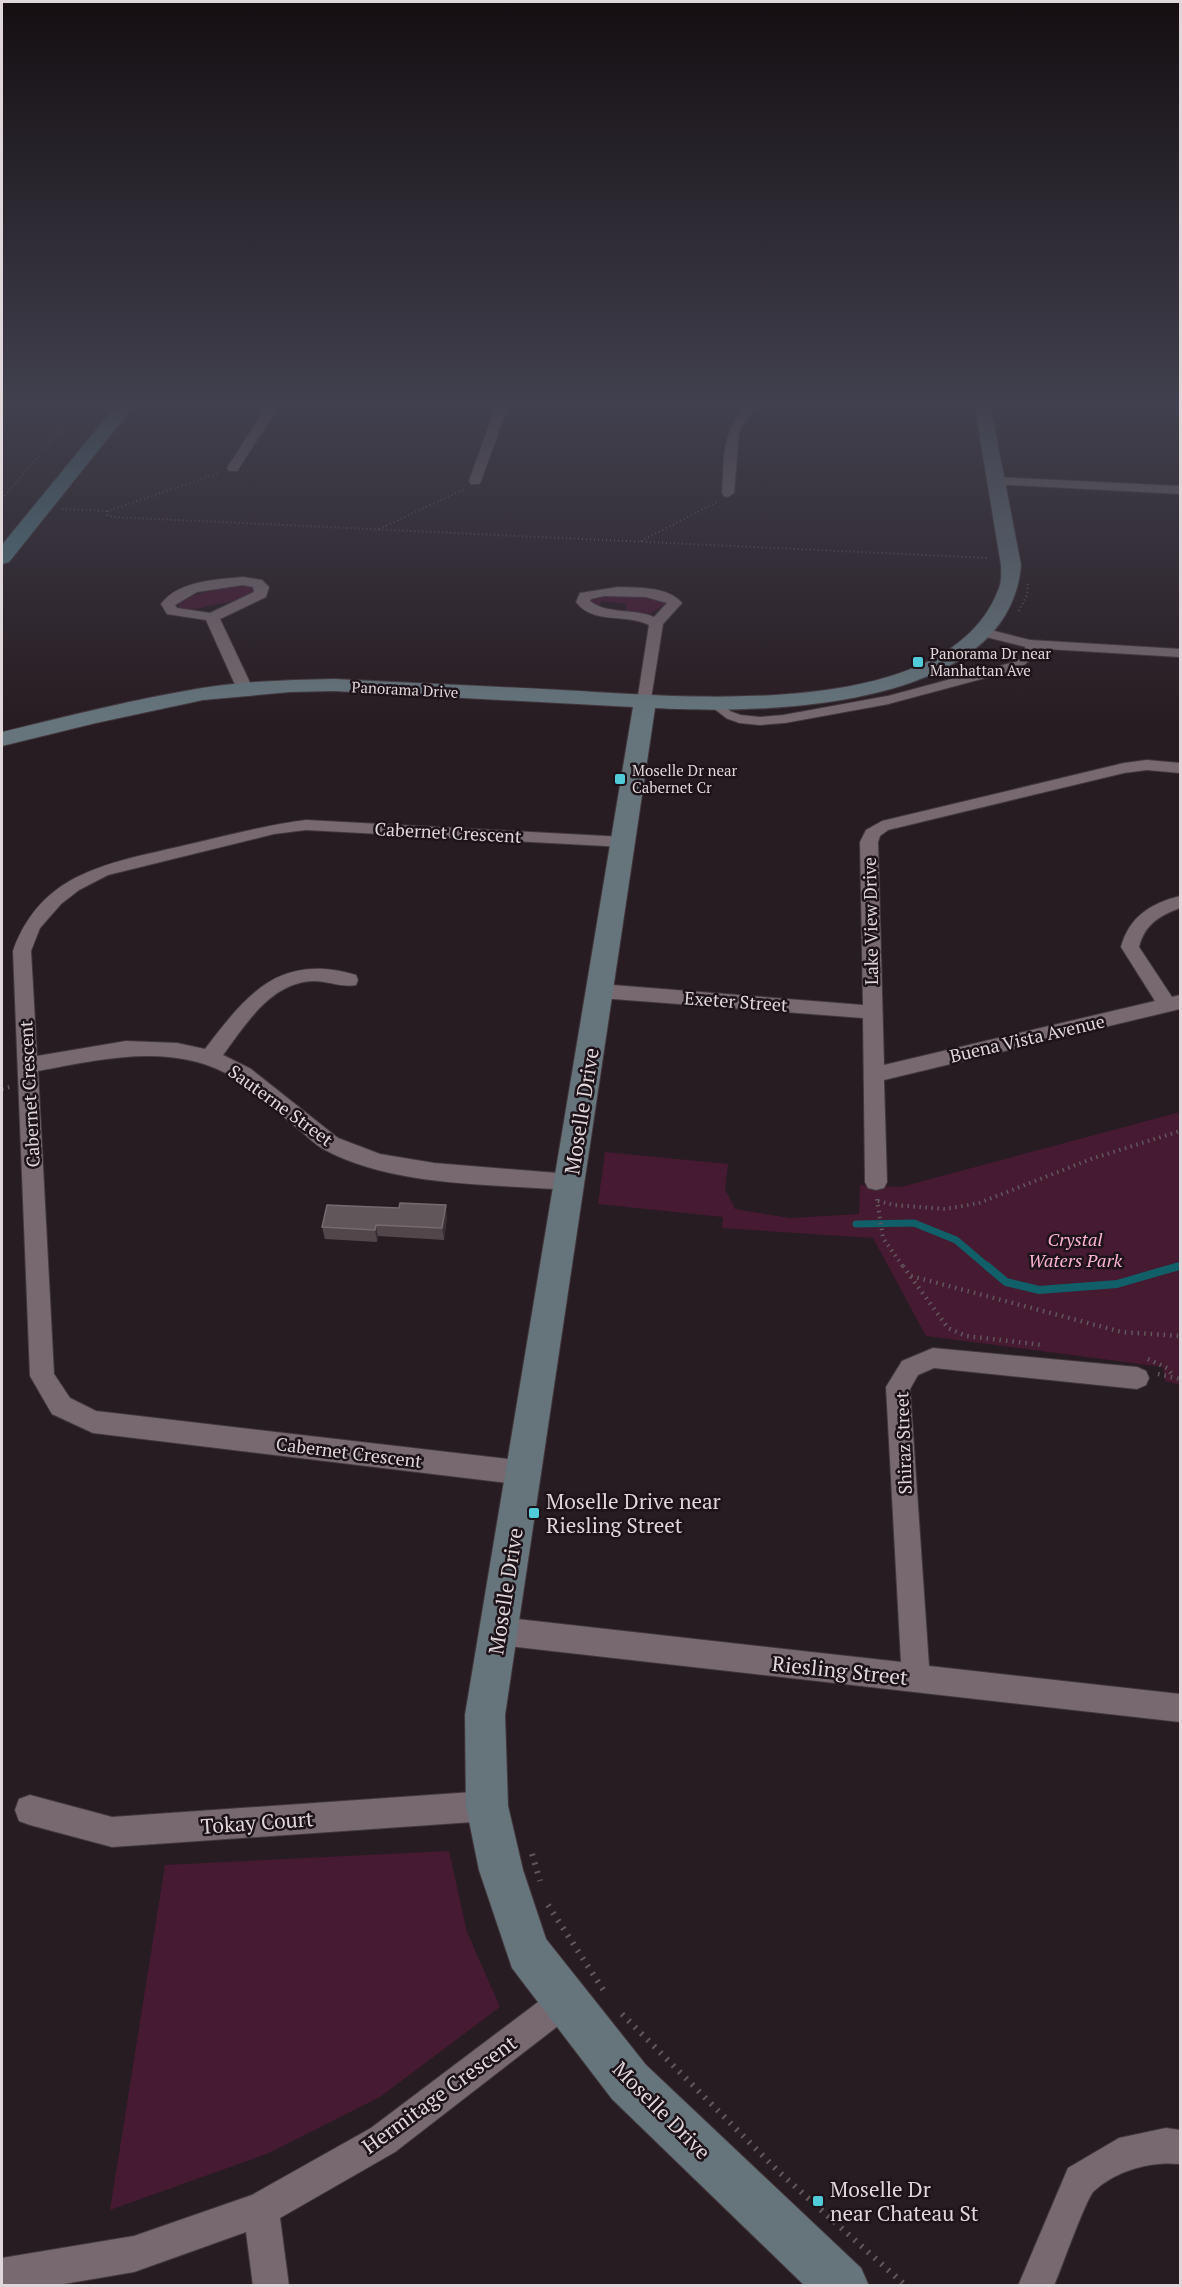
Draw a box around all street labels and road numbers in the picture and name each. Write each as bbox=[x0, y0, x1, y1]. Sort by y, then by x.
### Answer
street label: Panorama Drive bbox=[351, 676, 459, 702]
street label: Cabernet Crescent bbox=[374, 816, 522, 848]
street label: Lake View Drive bbox=[857, 857, 883, 985]
street label: Exeter Street bbox=[683, 985, 789, 1017]
street label: Buena Vista Avenue bbox=[947, 1008, 1107, 1068]
street label: Cabernet Crescent bbox=[13, 1020, 45, 1168]
street label: Moselle Drive bbox=[557, 1046, 605, 1176]
street label: Sauterne Street bbox=[224, 1059, 338, 1151]
street label: Shiraz Street bbox=[889, 1391, 917, 1495]
street label: Cabernet Crescent bbox=[275, 1431, 424, 1473]
street label: Moselle Drive bbox=[481, 1526, 529, 1656]
street label: Riesling Street bbox=[771, 1649, 910, 1691]
street label: Tokay Court bbox=[200, 1804, 315, 1840]
street label: Hermitage Crescent bbox=[356, 2028, 522, 2160]
street label: Moselle Drive bbox=[607, 2055, 717, 2165]

